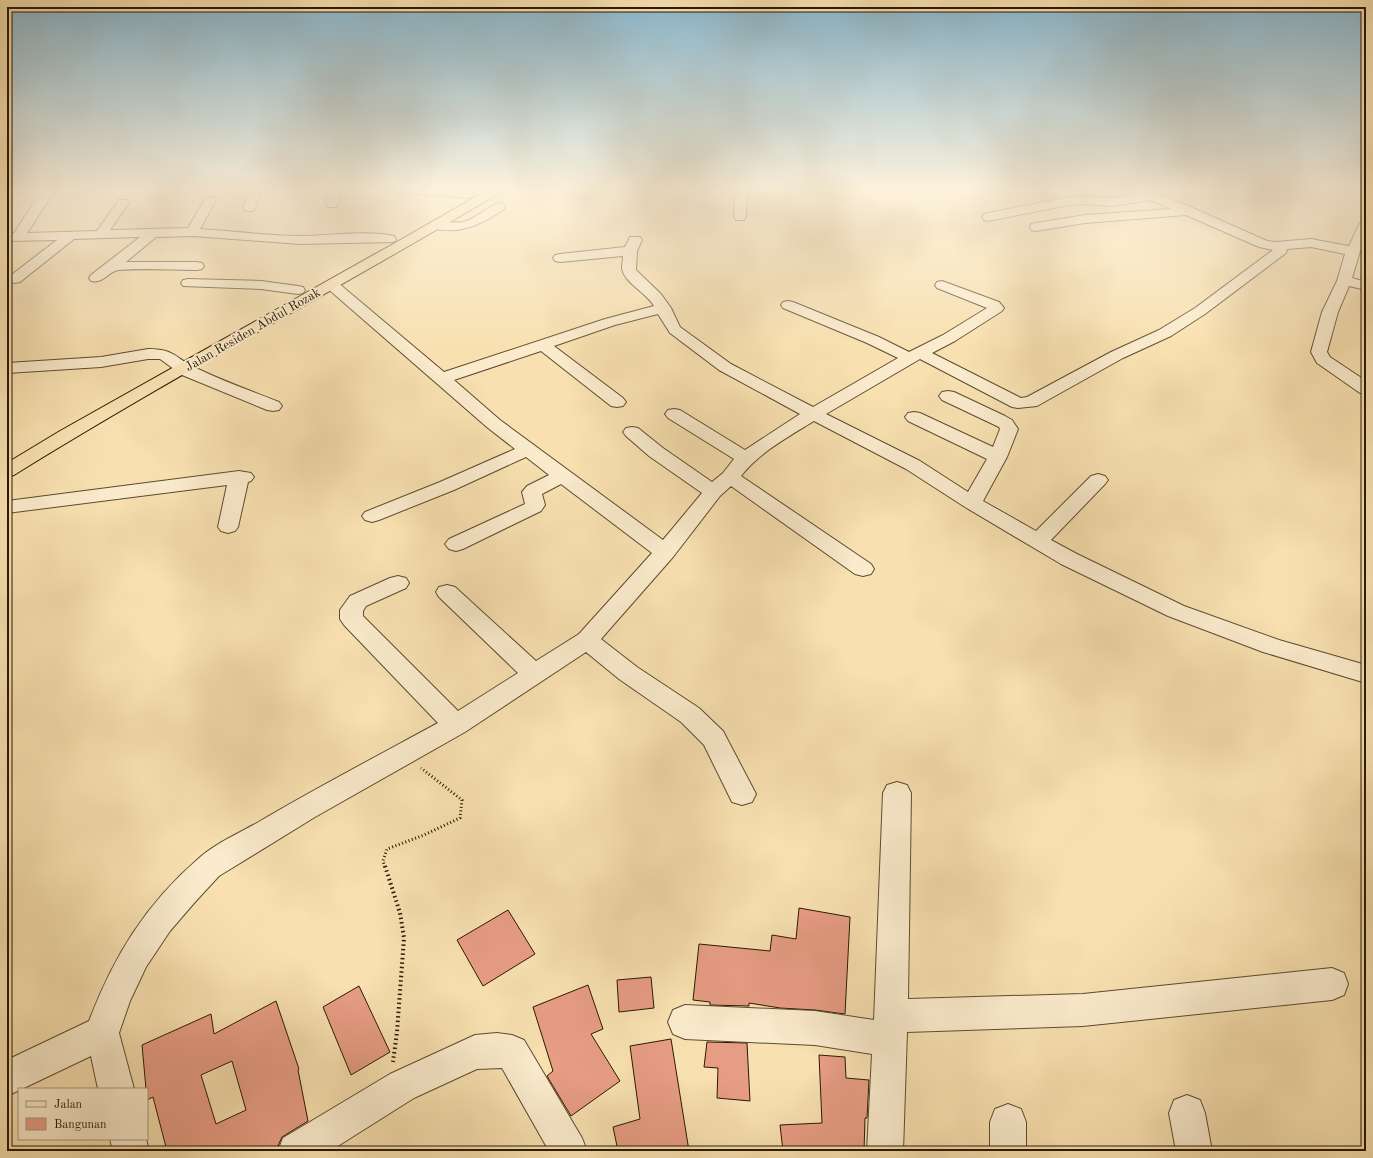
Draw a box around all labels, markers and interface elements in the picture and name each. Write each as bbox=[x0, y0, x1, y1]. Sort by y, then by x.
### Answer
street label: Jalan Residen Abdul Rozak bbox=[183, 286, 323, 374]
legend bbox=[18, 1088, 148, 1140]
text: Jalan bbox=[54, 1099, 83, 1111]
text: Bangunan bbox=[54, 1119, 107, 1131]

